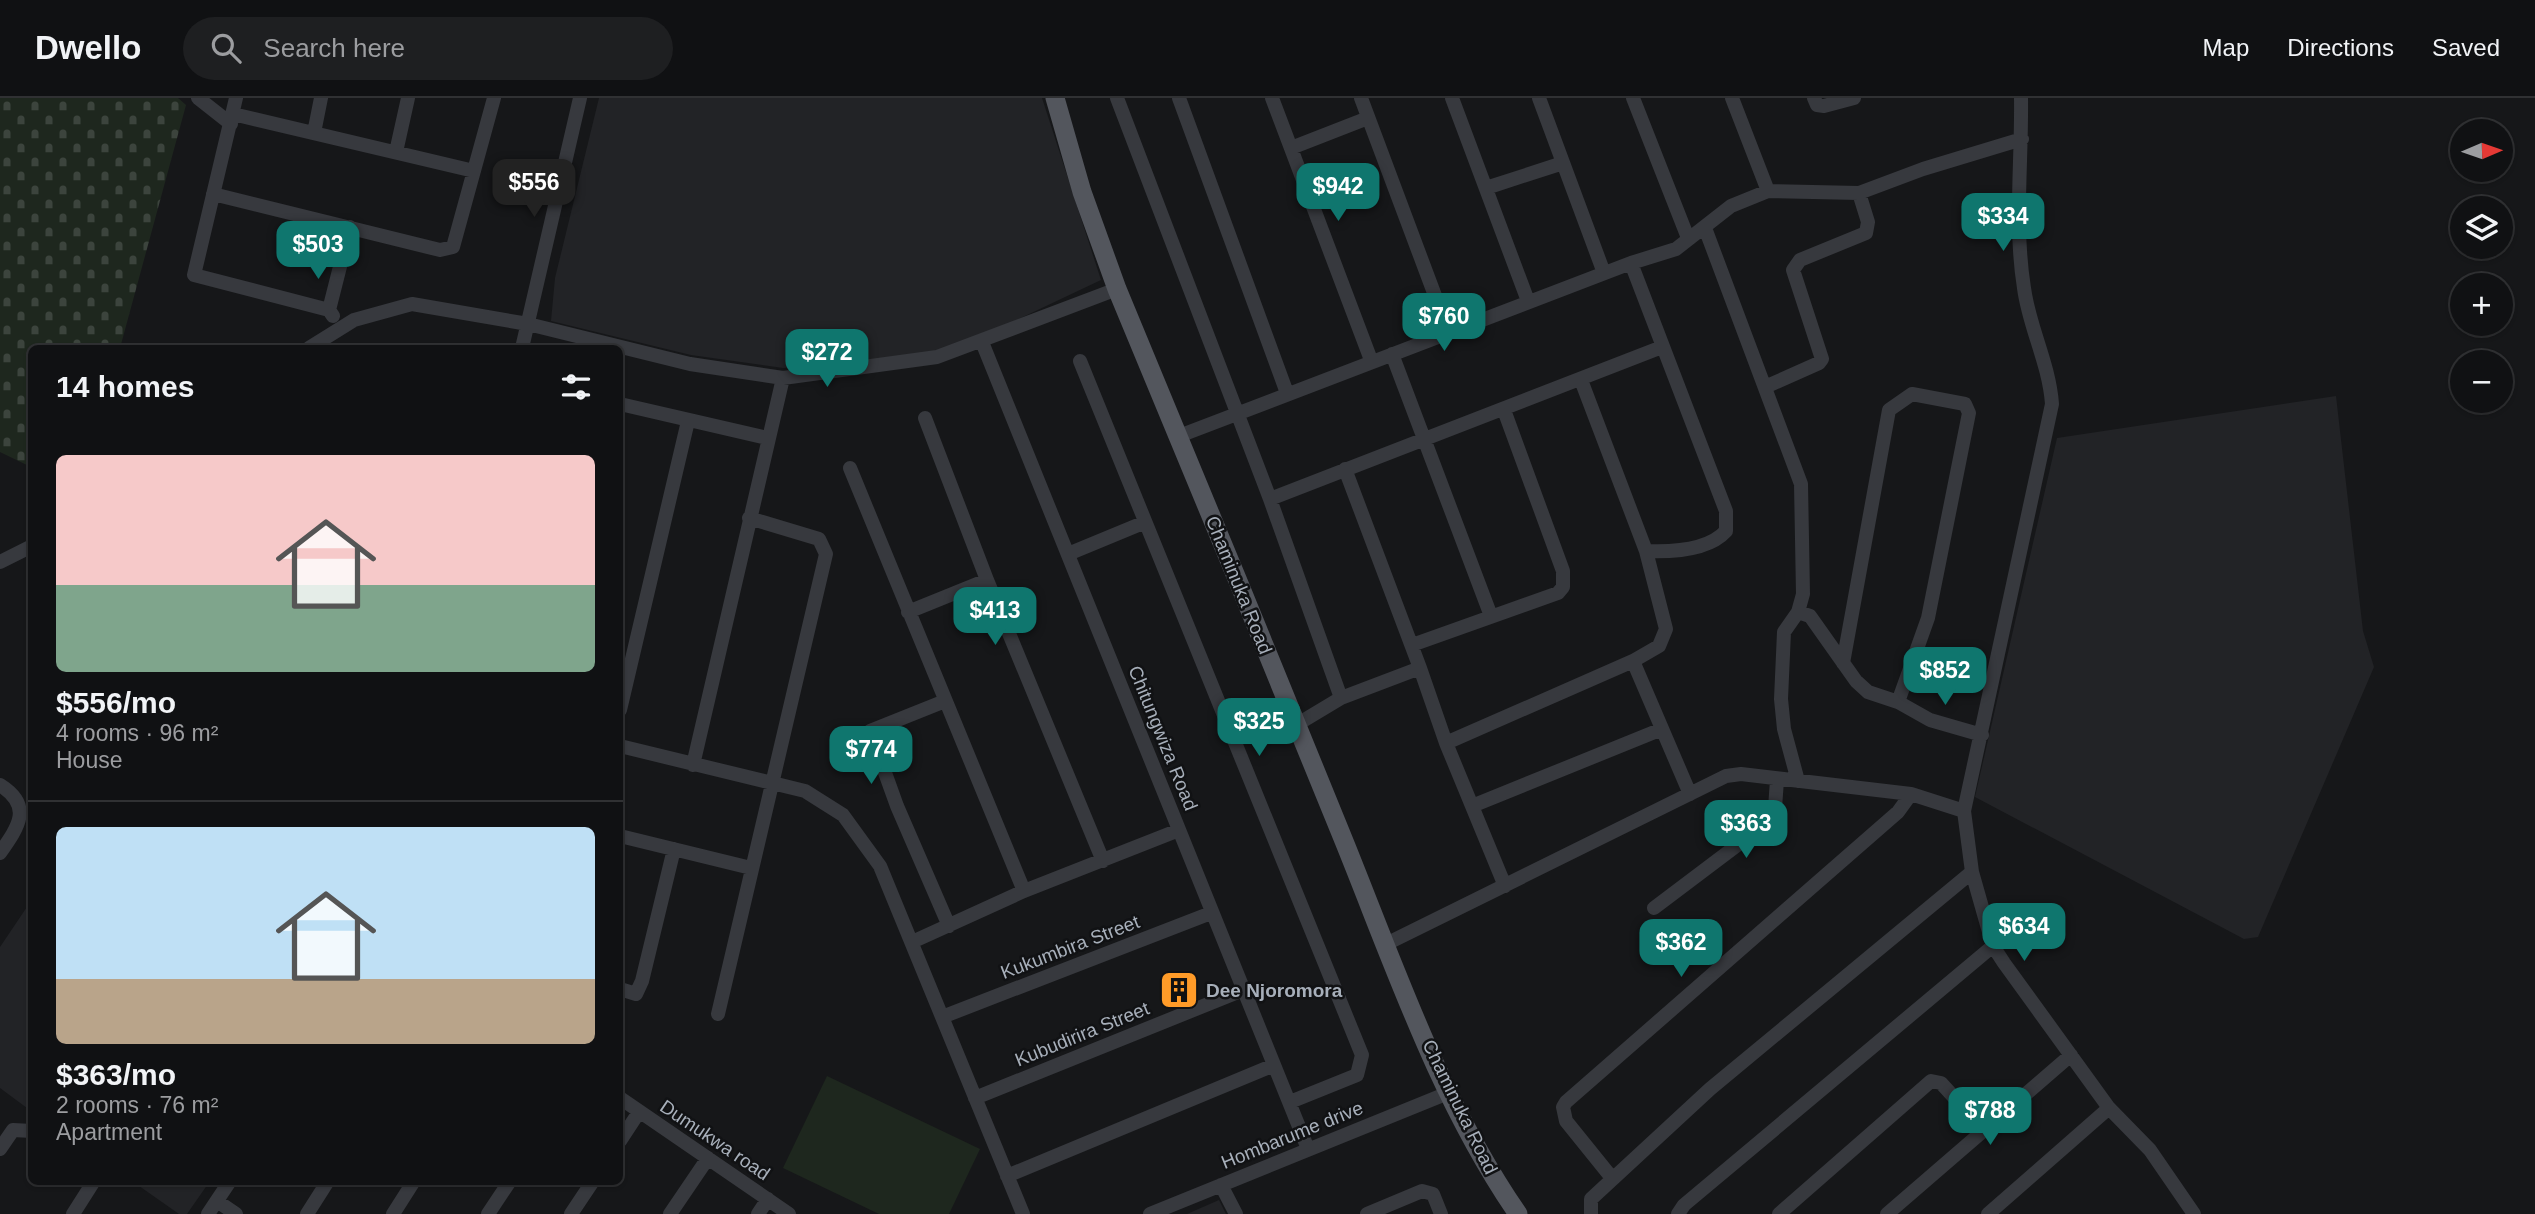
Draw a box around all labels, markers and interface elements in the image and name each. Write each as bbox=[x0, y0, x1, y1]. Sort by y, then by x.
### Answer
search box bbox=[183, 17, 673, 80]
text: Dwello bbox=[35, 29, 141, 66]
icon: search bbox=[207, 29, 245, 67]
text: Search here bbox=[263, 33, 405, 63]
text: Map bbox=[2203, 34, 2249, 61]
text: Directions bbox=[2287, 34, 2394, 61]
text: Saved bbox=[2432, 34, 2500, 61]
north arrow bbox=[2450, 119, 2513, 182]
map controls bbox=[2450, 119, 2513, 413]
pin: $556 bbox=[493, 159, 575, 219]
pin: $942 bbox=[1297, 164, 1379, 223]
text: $556 bbox=[508, 169, 560, 195]
text: $942 bbox=[1312, 173, 1364, 199]
pin: $334 bbox=[1962, 194, 2044, 253]
button: layers bbox=[2450, 196, 2513, 259]
text: $334 bbox=[1977, 203, 2029, 229]
pin: $503 bbox=[277, 222, 359, 281]
text: $503 bbox=[292, 231, 344, 257]
button: + bbox=[2450, 273, 2513, 336]
pin: $760 bbox=[1403, 294, 1485, 353]
text: $760 bbox=[1418, 303, 1470, 329]
pin: $272 bbox=[786, 330, 868, 389]
text: $272 bbox=[801, 339, 853, 365]
button: − bbox=[2450, 350, 2513, 413]
icon: filters bbox=[557, 368, 595, 406]
text: 14 homes bbox=[56, 370, 194, 403]
icon: home bbox=[263, 501, 389, 627]
street label: Chaminuka Road bbox=[1202, 513, 1276, 657]
pin: $413 bbox=[954, 588, 1036, 647]
text: $413 bbox=[969, 597, 1021, 623]
pin: $852 bbox=[1904, 648, 1986, 707]
text: $852 bbox=[1919, 657, 1971, 683]
street label: Chitungwiza Road bbox=[1124, 663, 1202, 813]
text: $556/mo bbox=[56, 686, 176, 719]
pin: $325 bbox=[1218, 698, 1300, 758]
text: $325 bbox=[1233, 708, 1285, 734]
text: 4 rooms · 96 m² bbox=[56, 720, 218, 746]
pin: $774 bbox=[830, 726, 912, 786]
text: $774 bbox=[845, 736, 897, 762]
text: House bbox=[56, 747, 122, 773]
pin: $363 bbox=[1705, 800, 1787, 860]
text: $363 bbox=[1720, 810, 1772, 836]
icon: home bbox=[263, 873, 389, 999]
pin: $634 bbox=[1983, 904, 2065, 963]
street label: Kukumbira Street bbox=[998, 911, 1143, 983]
text: $634 bbox=[1998, 913, 2050, 939]
pin: $362 bbox=[1640, 920, 1722, 979]
text: $362 bbox=[1655, 929, 1707, 955]
building icon: Dee Njoromora bbox=[1158, 969, 1200, 1011]
place label: Dee Njoromora bbox=[1206, 980, 1343, 1001]
street label: Kubudirira Street bbox=[1012, 997, 1153, 1070]
street label: Chaminuka Road bbox=[1418, 1036, 1502, 1178]
text: $363/mo bbox=[56, 1058, 176, 1091]
pin: $788 bbox=[1949, 1088, 2031, 1147]
text: 2 rooms · 76 m² bbox=[56, 1092, 218, 1118]
street label: Dumukwa road bbox=[656, 1096, 774, 1184]
street label: Hombarume drive bbox=[1218, 1097, 1366, 1173]
text: $788 bbox=[1964, 1097, 2016, 1123]
text: Apartment bbox=[56, 1119, 162, 1145]

